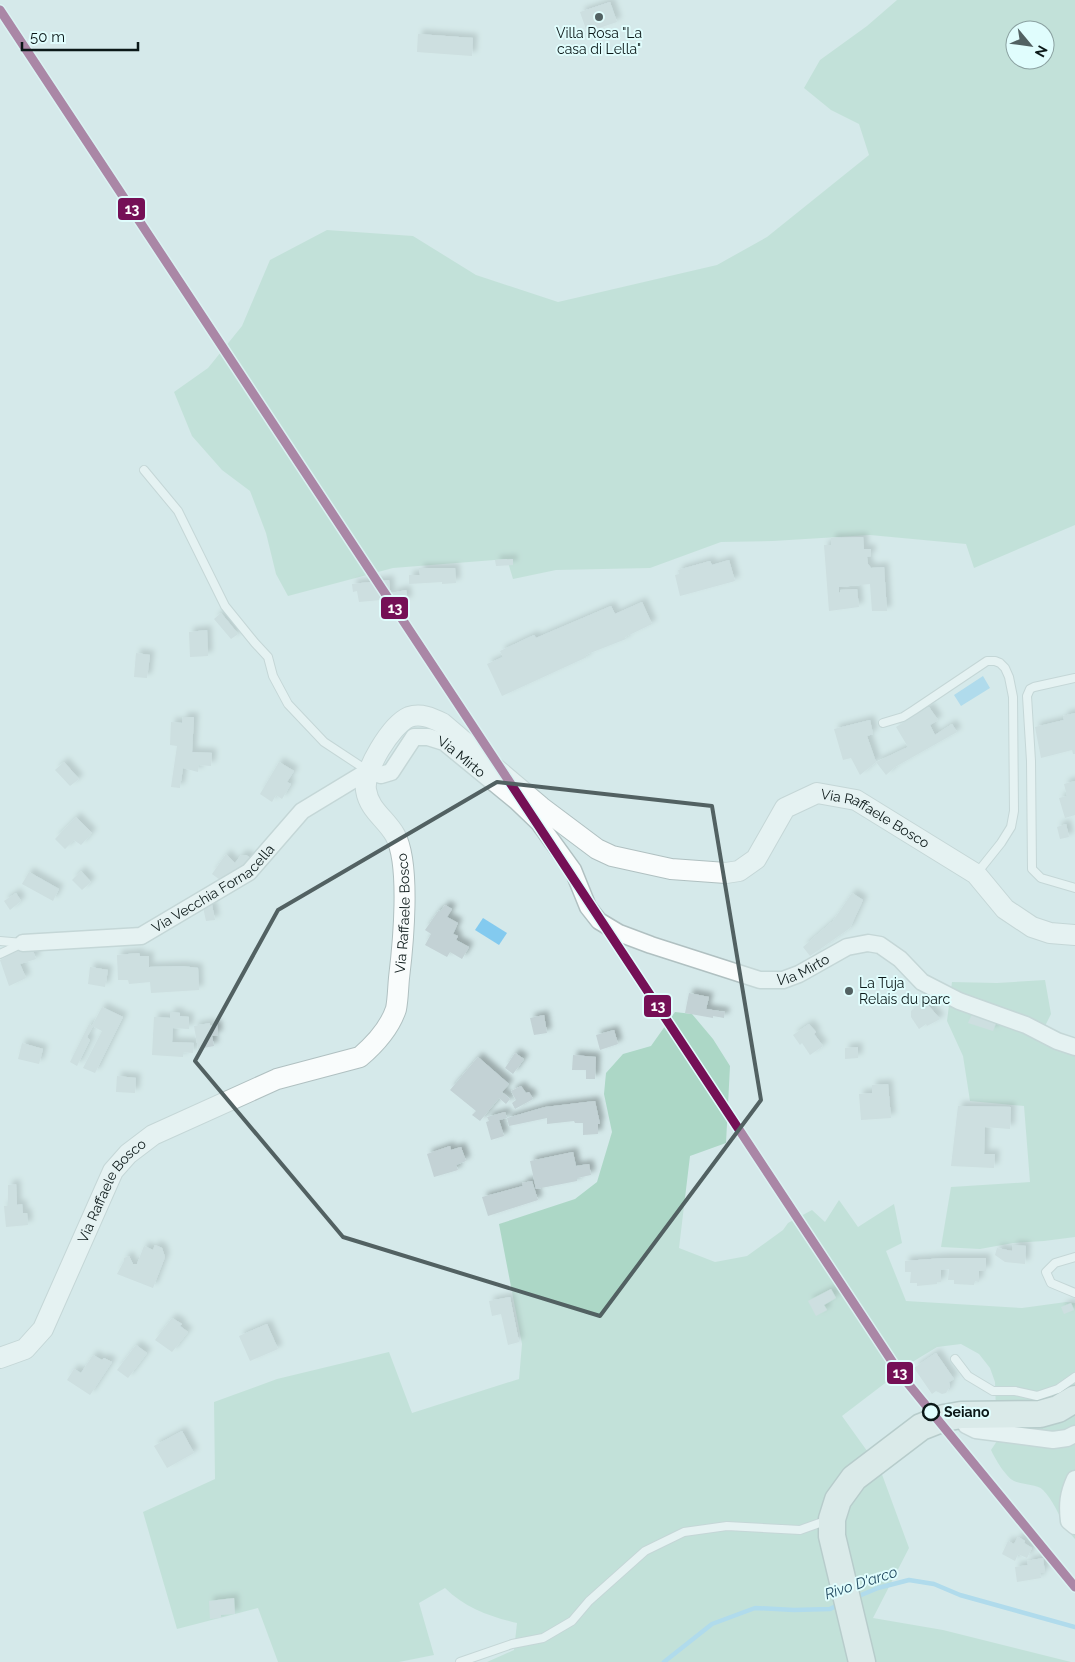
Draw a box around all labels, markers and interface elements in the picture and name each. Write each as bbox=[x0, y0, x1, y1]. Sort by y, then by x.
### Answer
marker: Villa Rosa "La casa di Lella" bbox=[593, 11, 605, 23]
scale bar bbox=[22, 20, 139, 52]
north arrow bbox=[1005, 20, 1055, 70]
place label: Villa Rosa "La casa di Lella" bbox=[556, 25, 642, 57]
text: 50 m bbox=[30, 28, 65, 46]
text: N bbox=[1032, 43, 1051, 60]
line badge: 13 bbox=[117, 197, 146, 221]
text: 13 bbox=[125, 201, 140, 217]
line badge: 13 bbox=[380, 596, 409, 620]
text: 13 bbox=[388, 600, 403, 616]
street label: Via Mirto bbox=[436, 733, 489, 781]
street label: Via Raffaele Bosco bbox=[820, 786, 932, 851]
street label: Via Vecchia Fornacella bbox=[149, 841, 277, 936]
street label: Via Raffaele Bosco bbox=[392, 852, 413, 974]
street label: Via Mirto bbox=[776, 951, 832, 988]
place label: La Tuja Relais du parc bbox=[859, 975, 951, 1007]
marker: La Tuja Relais du parc bbox=[843, 985, 855, 997]
line badge: 13 bbox=[643, 994, 672, 1018]
text: 13 bbox=[651, 998, 666, 1014]
street label: Via Raffaele Bosco bbox=[74, 1135, 149, 1245]
line badge: 13 bbox=[886, 1361, 914, 1385]
text: 13 bbox=[893, 1365, 908, 1381]
marker: Seiano bbox=[922, 1403, 940, 1421]
place label: Seiano bbox=[944, 1404, 990, 1420]
water label: Rivo D'arco bbox=[822, 1563, 900, 1603]

